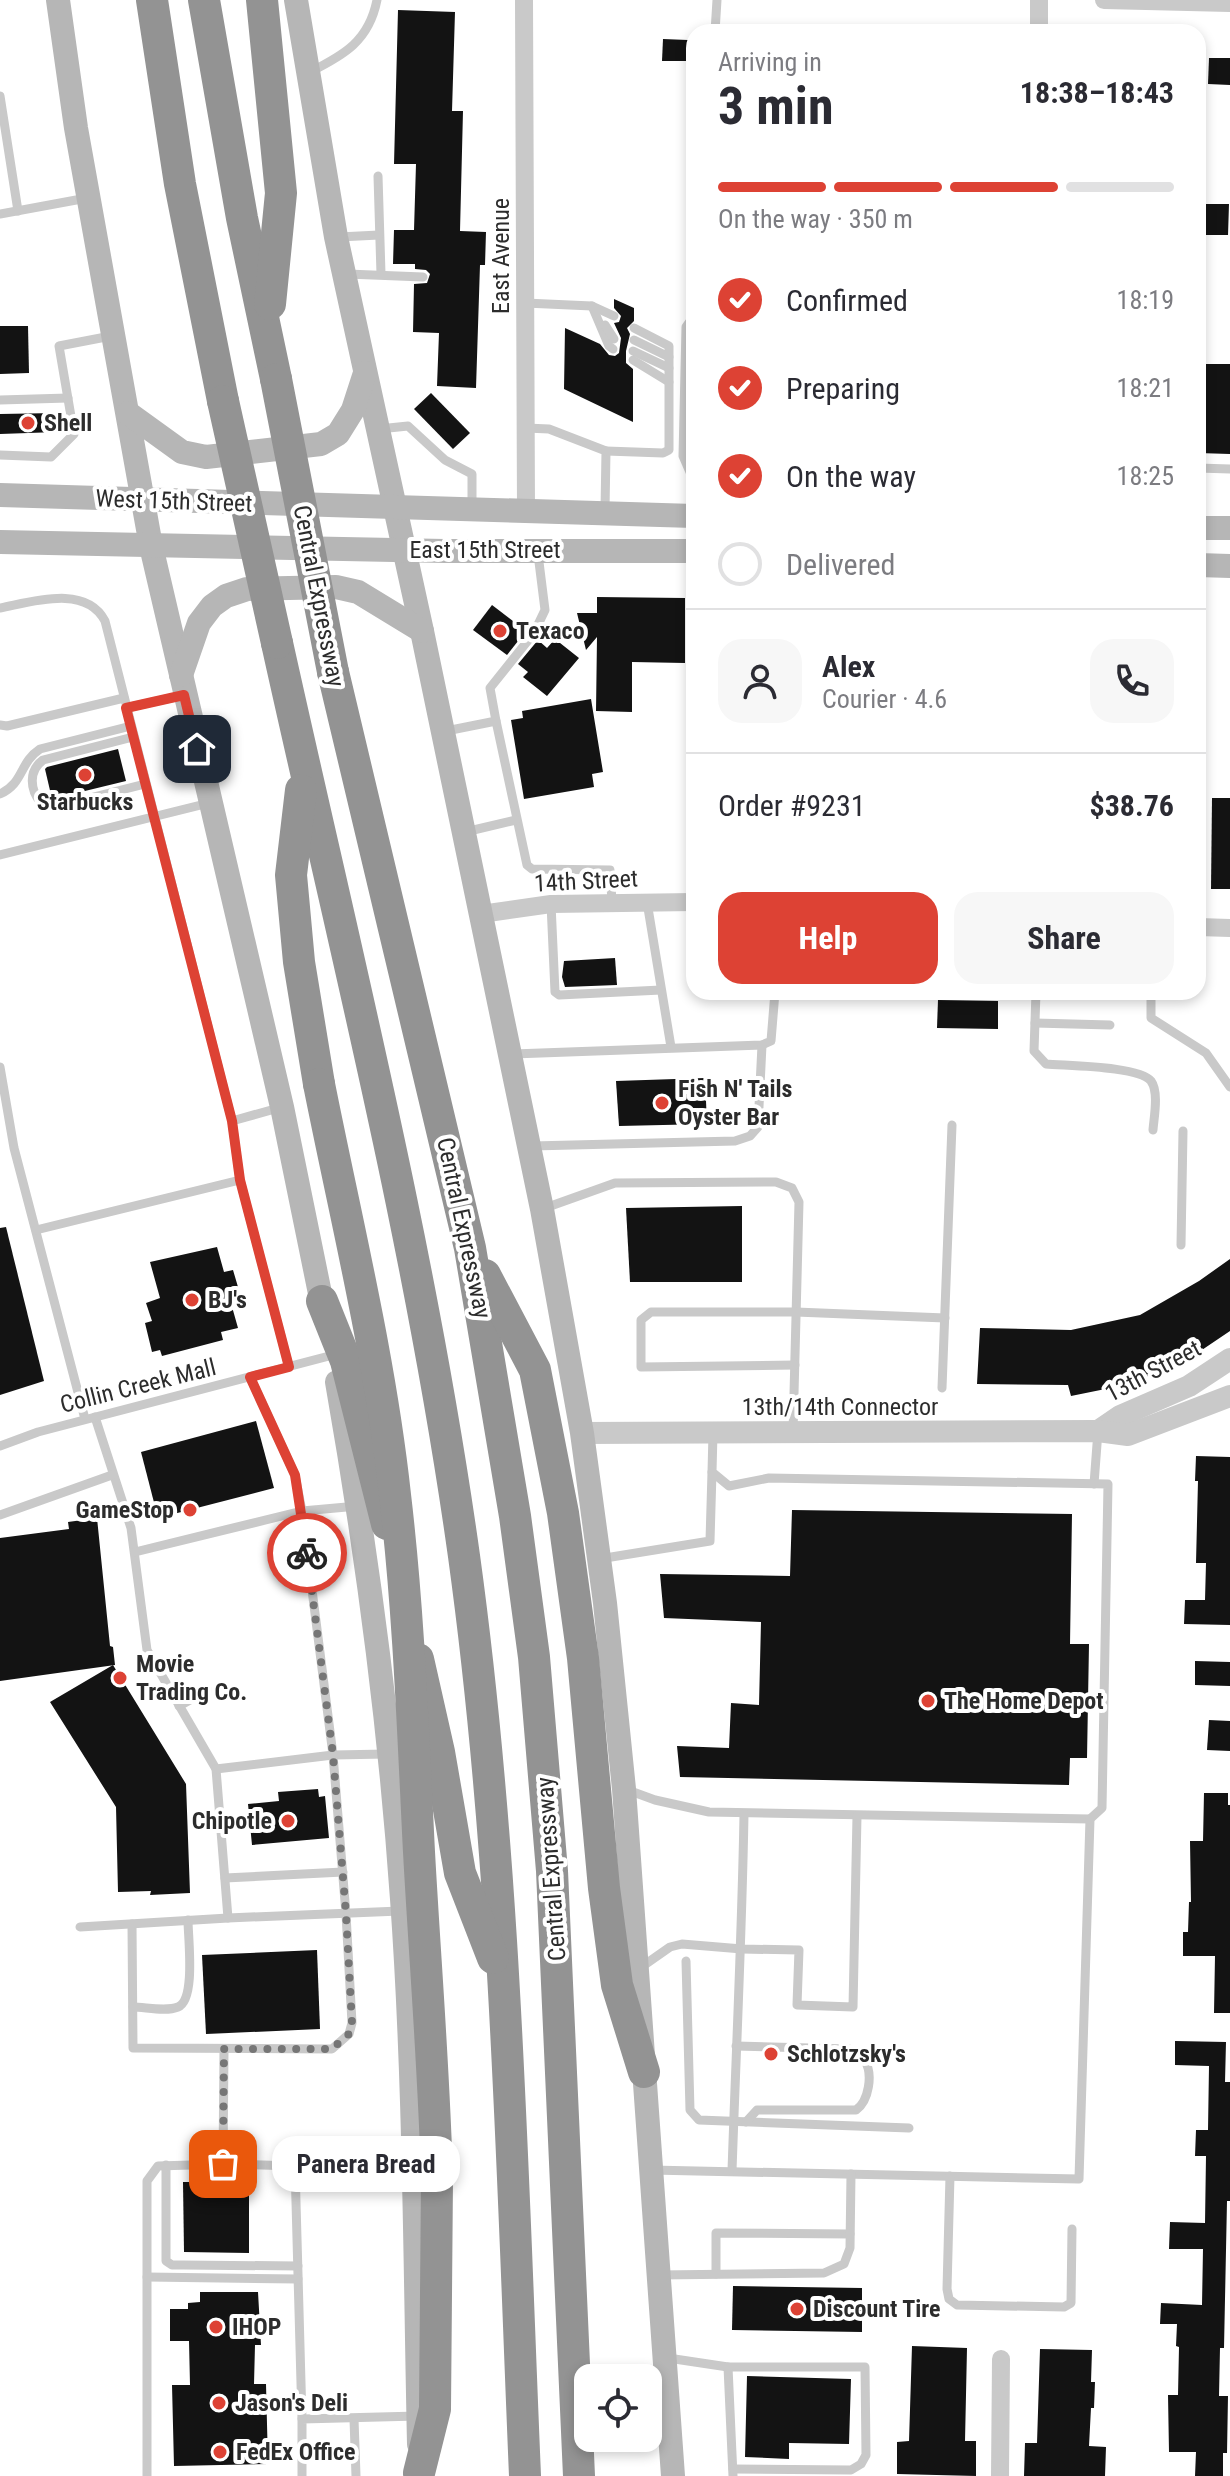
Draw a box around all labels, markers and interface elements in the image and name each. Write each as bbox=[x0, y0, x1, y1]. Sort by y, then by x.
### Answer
text: Arriving in bbox=[718, 47, 822, 77]
text: 18:38–18:43 bbox=[1020, 75, 1174, 110]
text: 3 min bbox=[718, 76, 834, 137]
street label: East Avenue bbox=[487, 198, 515, 314]
text: On the way · 350 m bbox=[718, 204, 913, 234]
icon: check bbox=[718, 278, 762, 322]
text: Confirmed bbox=[786, 283, 908, 318]
text: 18:19 bbox=[1117, 285, 1174, 315]
icon: check bbox=[718, 366, 762, 410]
text: Preparing bbox=[786, 371, 900, 406]
text: 18:21 bbox=[1117, 373, 1174, 403]
place label: Shell bbox=[44, 409, 92, 437]
marker: Shell bbox=[19, 414, 37, 432]
icon: check bbox=[718, 454, 762, 498]
text: On the way bbox=[786, 459, 916, 494]
text: 18:25 bbox=[1117, 461, 1174, 491]
street label: West 15th Street bbox=[95, 484, 253, 518]
street label: Central Expressway bbox=[288, 503, 350, 689]
street label: East 15th Street bbox=[409, 536, 561, 564]
text: Delivered bbox=[786, 547, 895, 582]
place label: Texaco bbox=[516, 617, 585, 645]
marker: Texaco bbox=[491, 622, 509, 640]
button: person bbox=[718, 639, 802, 723]
button: phone bbox=[1090, 639, 1174, 723]
text: Alex bbox=[822, 649, 875, 684]
text: Courier · 4.6 bbox=[822, 684, 947, 714]
pin bbox=[163, 715, 231, 783]
icon: home bbox=[175, 727, 219, 771]
marker: Starbucks bbox=[76, 766, 94, 784]
place label: Starbucks bbox=[37, 788, 133, 816]
text: Order #9231 bbox=[718, 788, 866, 823]
text: $38.76 bbox=[1089, 788, 1174, 823]
street label: 14th Street bbox=[533, 864, 639, 898]
button: Help bbox=[718, 892, 938, 984]
button: Share bbox=[954, 892, 1174, 984]
place label: Fish N' Tails Oyster Bar bbox=[678, 1075, 793, 1131]
marker: Fish N' Tails Oyster Bar bbox=[653, 1094, 671, 1112]
street label: Central Expressway bbox=[431, 1135, 497, 1321]
place label: BJ's bbox=[208, 1286, 247, 1314]
marker: BJ's bbox=[183, 1291, 201, 1309]
street label: 13th Street bbox=[1100, 1334, 1206, 1408]
street label: Collin Creek Mall bbox=[57, 1353, 219, 1419]
street label: 13th/14th Connector bbox=[742, 1393, 938, 1421]
place label: GameStop bbox=[76, 1496, 174, 1524]
marker: GameStop bbox=[181, 1501, 199, 1519]
courier bbox=[267, 1513, 347, 1593]
icon: bike bbox=[285, 1531, 329, 1575]
place label: Movie Trading Co. bbox=[136, 1650, 247, 1706]
marker: Movie Trading Co. bbox=[111, 1669, 129, 1687]
place label: The Home Depot bbox=[944, 1687, 1104, 1715]
marker: The Home Depot bbox=[919, 1692, 937, 1710]
street label: Central Expressway bbox=[531, 1776, 571, 1962]
place label: Chipotle bbox=[192, 1807, 272, 1835]
marker: Chipotle bbox=[279, 1812, 297, 1830]
place label: Schlotzsky's bbox=[787, 2040, 906, 2068]
marker: Schlotzsky's bbox=[762, 2045, 780, 2063]
pin bbox=[189, 2130, 257, 2198]
callout: Panera Bread bbox=[271, 2136, 459, 2192]
icon: bag bbox=[201, 2142, 245, 2186]
text: Panera Bread bbox=[296, 2149, 436, 2179]
place label: Discount Tire bbox=[813, 2295, 941, 2323]
marker: Discount Tire bbox=[788, 2300, 806, 2318]
place label: IHOP bbox=[232, 2313, 281, 2341]
marker: IHOP bbox=[207, 2318, 225, 2336]
map controls bbox=[574, 2364, 662, 2452]
button: locate bbox=[574, 2364, 662, 2452]
place label: Jason's Deli bbox=[235, 2389, 348, 2417]
marker: Jason's Deli bbox=[210, 2394, 228, 2412]
place label: FedEx Office bbox=[236, 2438, 355, 2466]
marker: FedEx Office bbox=[211, 2443, 229, 2461]

